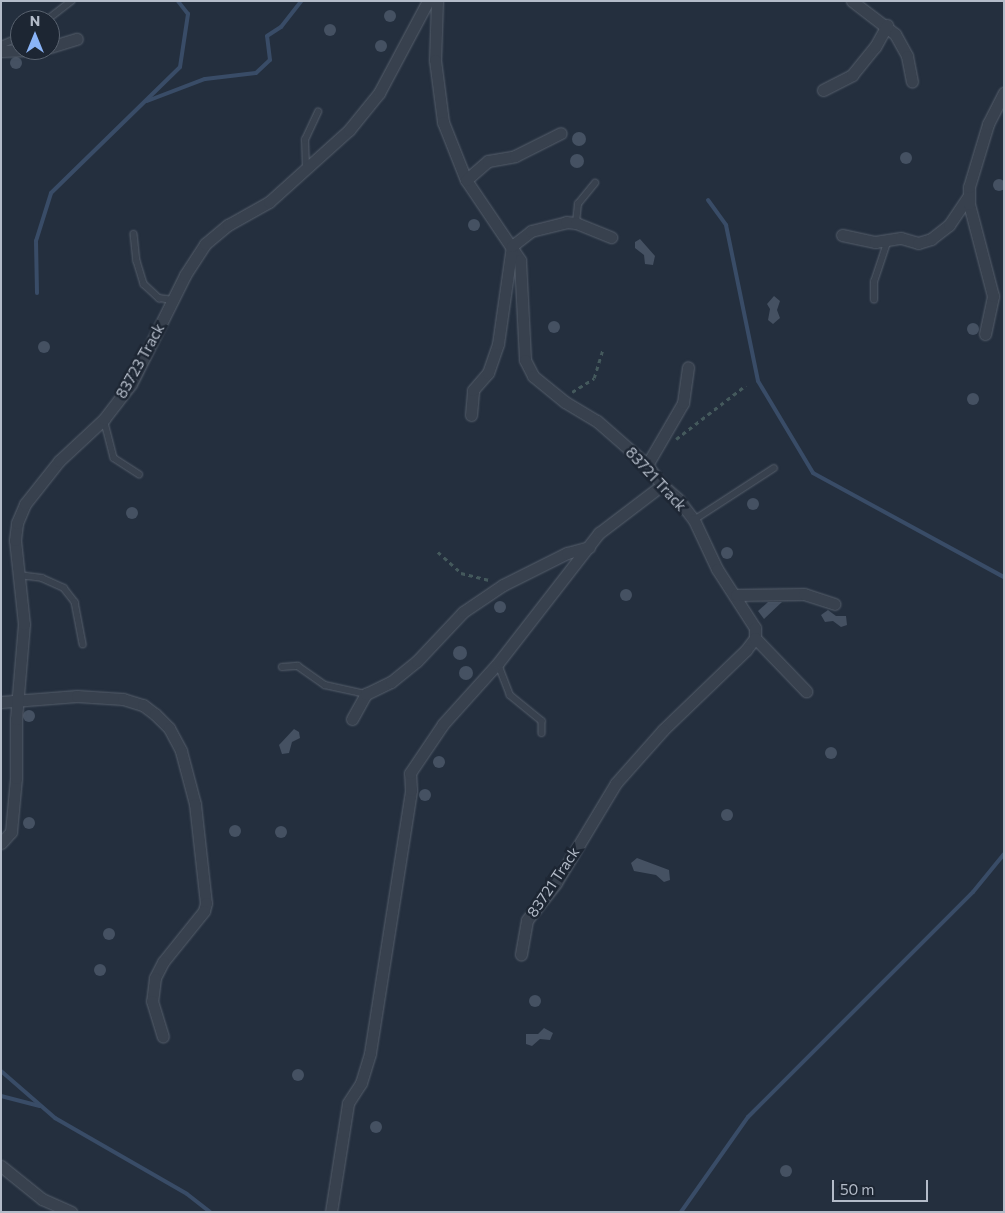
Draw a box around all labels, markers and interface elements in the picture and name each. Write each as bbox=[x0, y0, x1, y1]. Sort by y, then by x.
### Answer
north arrow bbox=[10, 10, 60, 60]
text: N bbox=[30, 12, 40, 29]
street label: 83723 Track bbox=[112, 320, 168, 402]
street label: 83721 Track bbox=[622, 443, 690, 515]
street label: 83721 Track bbox=[523, 844, 583, 920]
scale bar bbox=[835, 1170, 931, 1202]
text: 50 m bbox=[840, 1180, 874, 1198]

